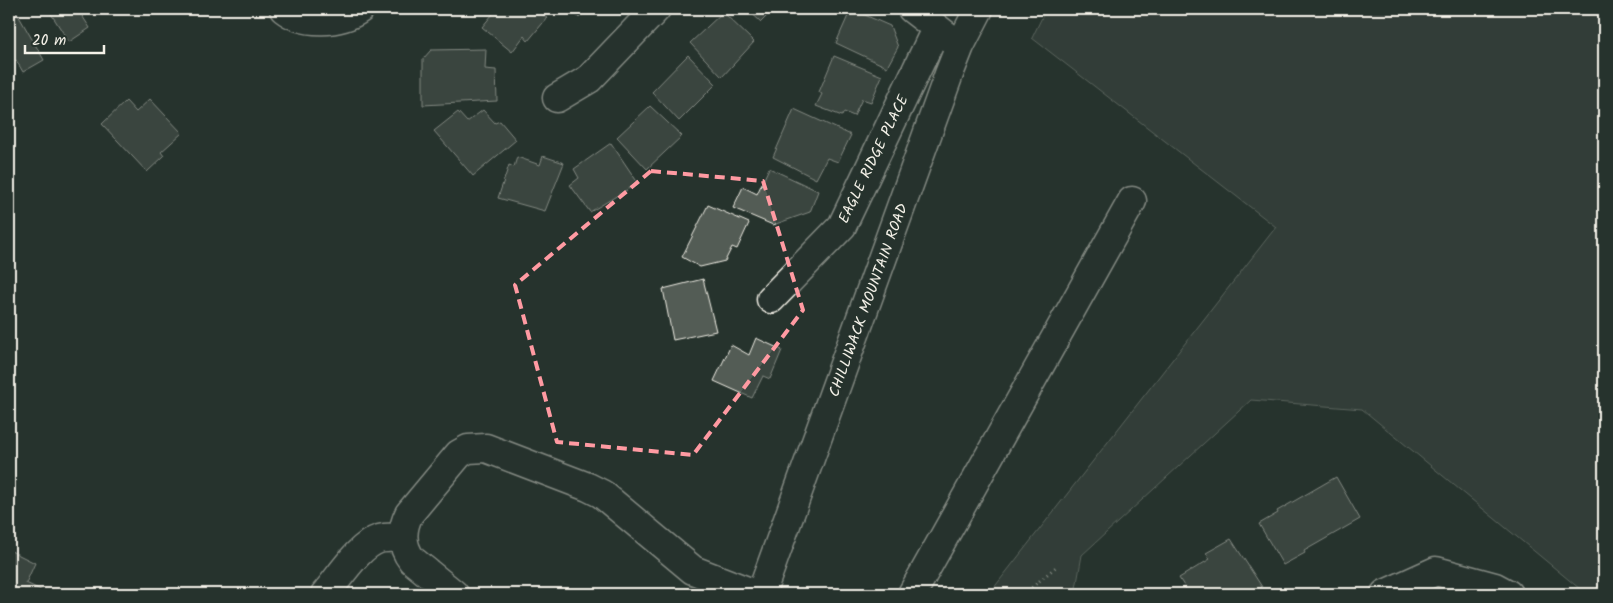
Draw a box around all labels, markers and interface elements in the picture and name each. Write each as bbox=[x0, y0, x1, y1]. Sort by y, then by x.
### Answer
scale bar bbox=[25, 22, 104, 54]
text: 20 m bbox=[32, 29, 66, 53]
street label: EAGLE RIDGE PLACE bbox=[832, 90, 916, 228]
street label: CHILLIWACK MOUNTAIN ROAD bbox=[823, 200, 915, 400]

